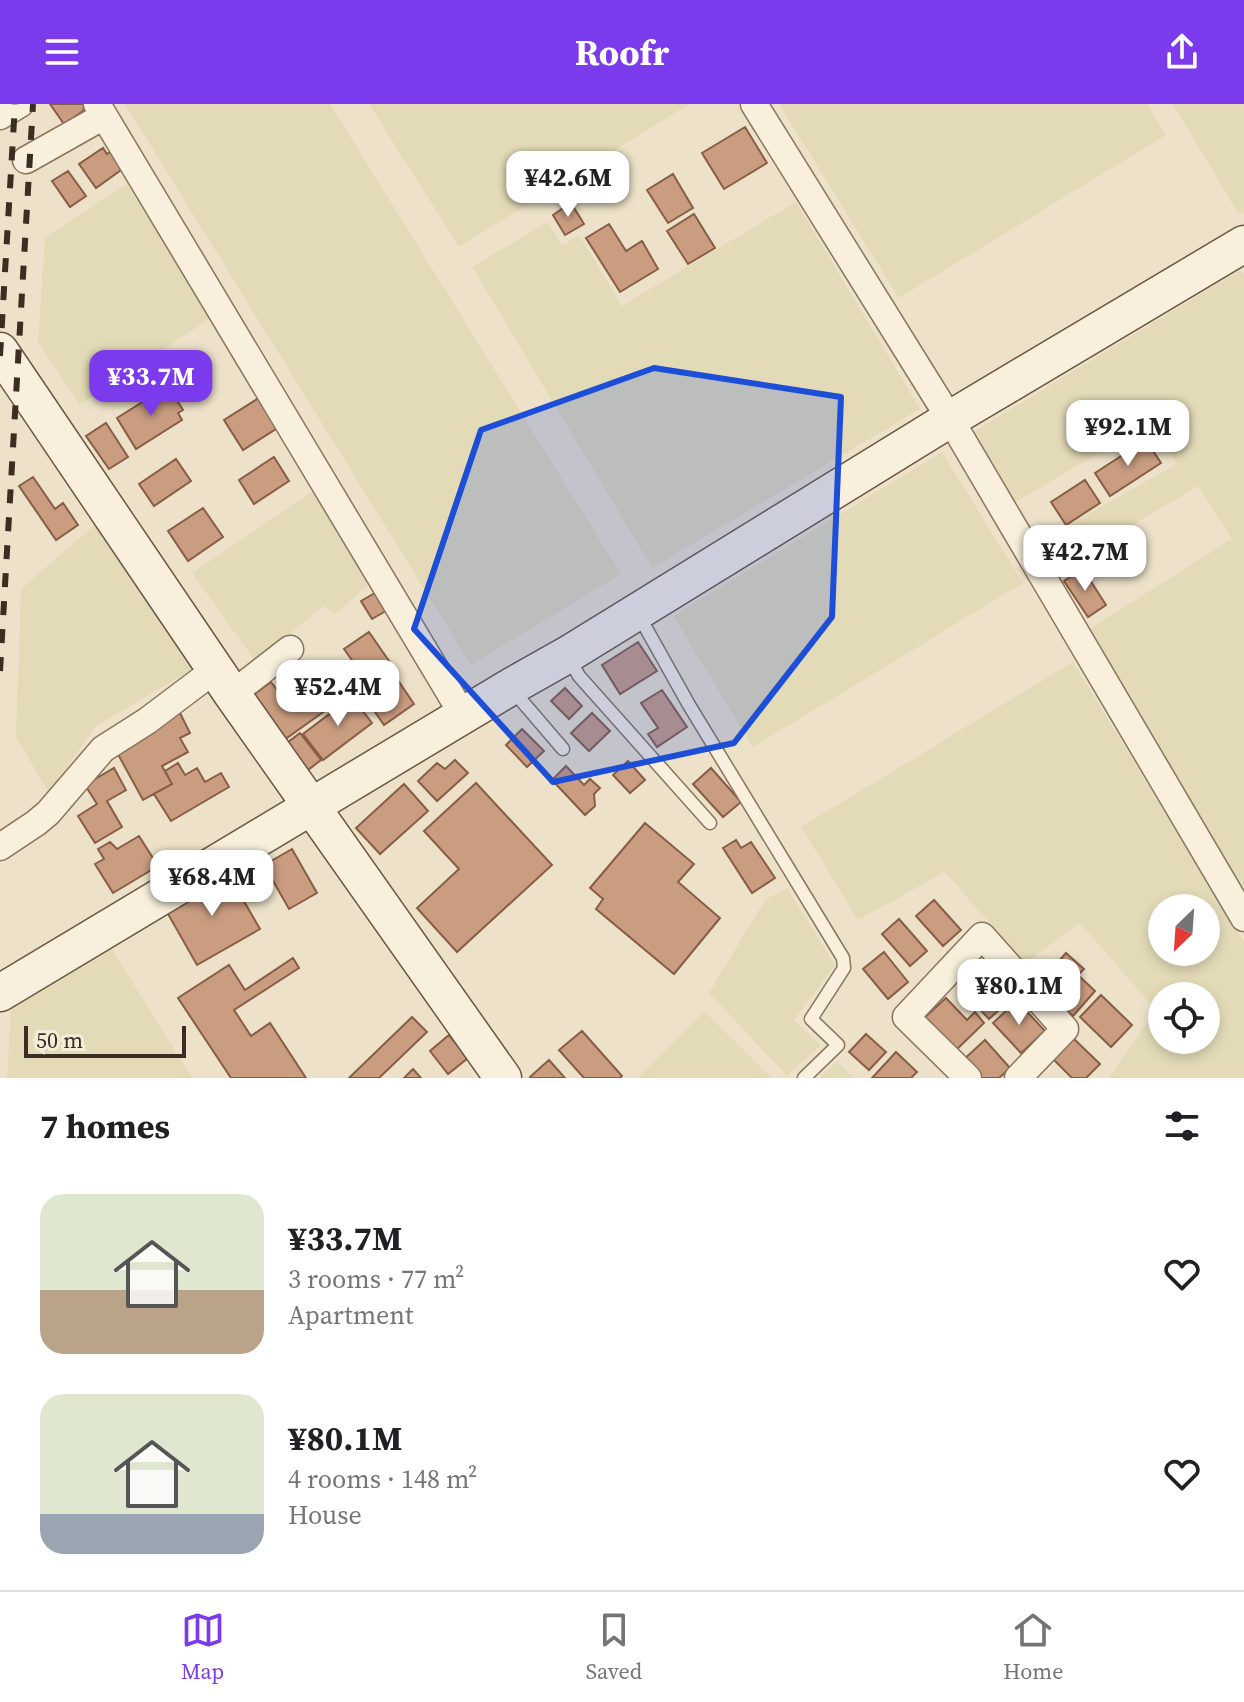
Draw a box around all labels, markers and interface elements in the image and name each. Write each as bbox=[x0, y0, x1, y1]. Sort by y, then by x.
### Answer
text: Roofr bbox=[575, 28, 669, 77]
icon: menu bbox=[40, 30, 84, 74]
icon: share bbox=[1160, 30, 1204, 74]
pin: ¥42.6M bbox=[503, 151, 633, 219]
text: ¥42.6M bbox=[524, 159, 612, 195]
pin: ¥33.7M bbox=[86, 350, 216, 418]
text: ¥33.7M bbox=[107, 358, 195, 394]
pin: ¥92.1M bbox=[1063, 400, 1193, 468]
text: ¥92.1M bbox=[1084, 408, 1172, 444]
pin: ¥42.7M bbox=[1020, 525, 1150, 593]
text: ¥42.7M bbox=[1041, 533, 1129, 569]
pin: ¥52.4M bbox=[273, 660, 403, 728]
text: ¥52.4M bbox=[294, 668, 382, 704]
pin: ¥68.4M bbox=[147, 850, 277, 918]
text: ¥68.4M bbox=[168, 858, 256, 894]
north arrow bbox=[1148, 894, 1220, 966]
map controls bbox=[1148, 894, 1220, 1054]
pin: ¥80.1M bbox=[954, 959, 1084, 1027]
text: ¥80.1M bbox=[975, 967, 1063, 1003]
button: locate bbox=[1148, 982, 1220, 1054]
scale bar bbox=[24, 1022, 186, 1058]
text: 50 m bbox=[36, 1025, 83, 1055]
text: 7 homes bbox=[40, 1103, 170, 1149]
icon: filters bbox=[1160, 1104, 1204, 1148]
text: ¥33.7M bbox=[288, 1215, 402, 1261]
icon: home bbox=[104, 1226, 200, 1322]
icon: heart bbox=[1160, 1252, 1204, 1296]
text: 3 rooms · 77 m² bbox=[288, 1261, 464, 1297]
text: Apartment bbox=[288, 1297, 413, 1333]
text: ¥80.1M bbox=[288, 1415, 402, 1461]
icon: home bbox=[104, 1426, 200, 1522]
icon: heart bbox=[1160, 1452, 1204, 1496]
text: 4 rooms · 148 m² bbox=[288, 1461, 477, 1497]
text: House bbox=[288, 1497, 362, 1533]
tab: Map bbox=[181, 1608, 225, 1686]
tab: Saved bbox=[586, 1608, 642, 1686]
tab: Home bbox=[1003, 1608, 1063, 1686]

